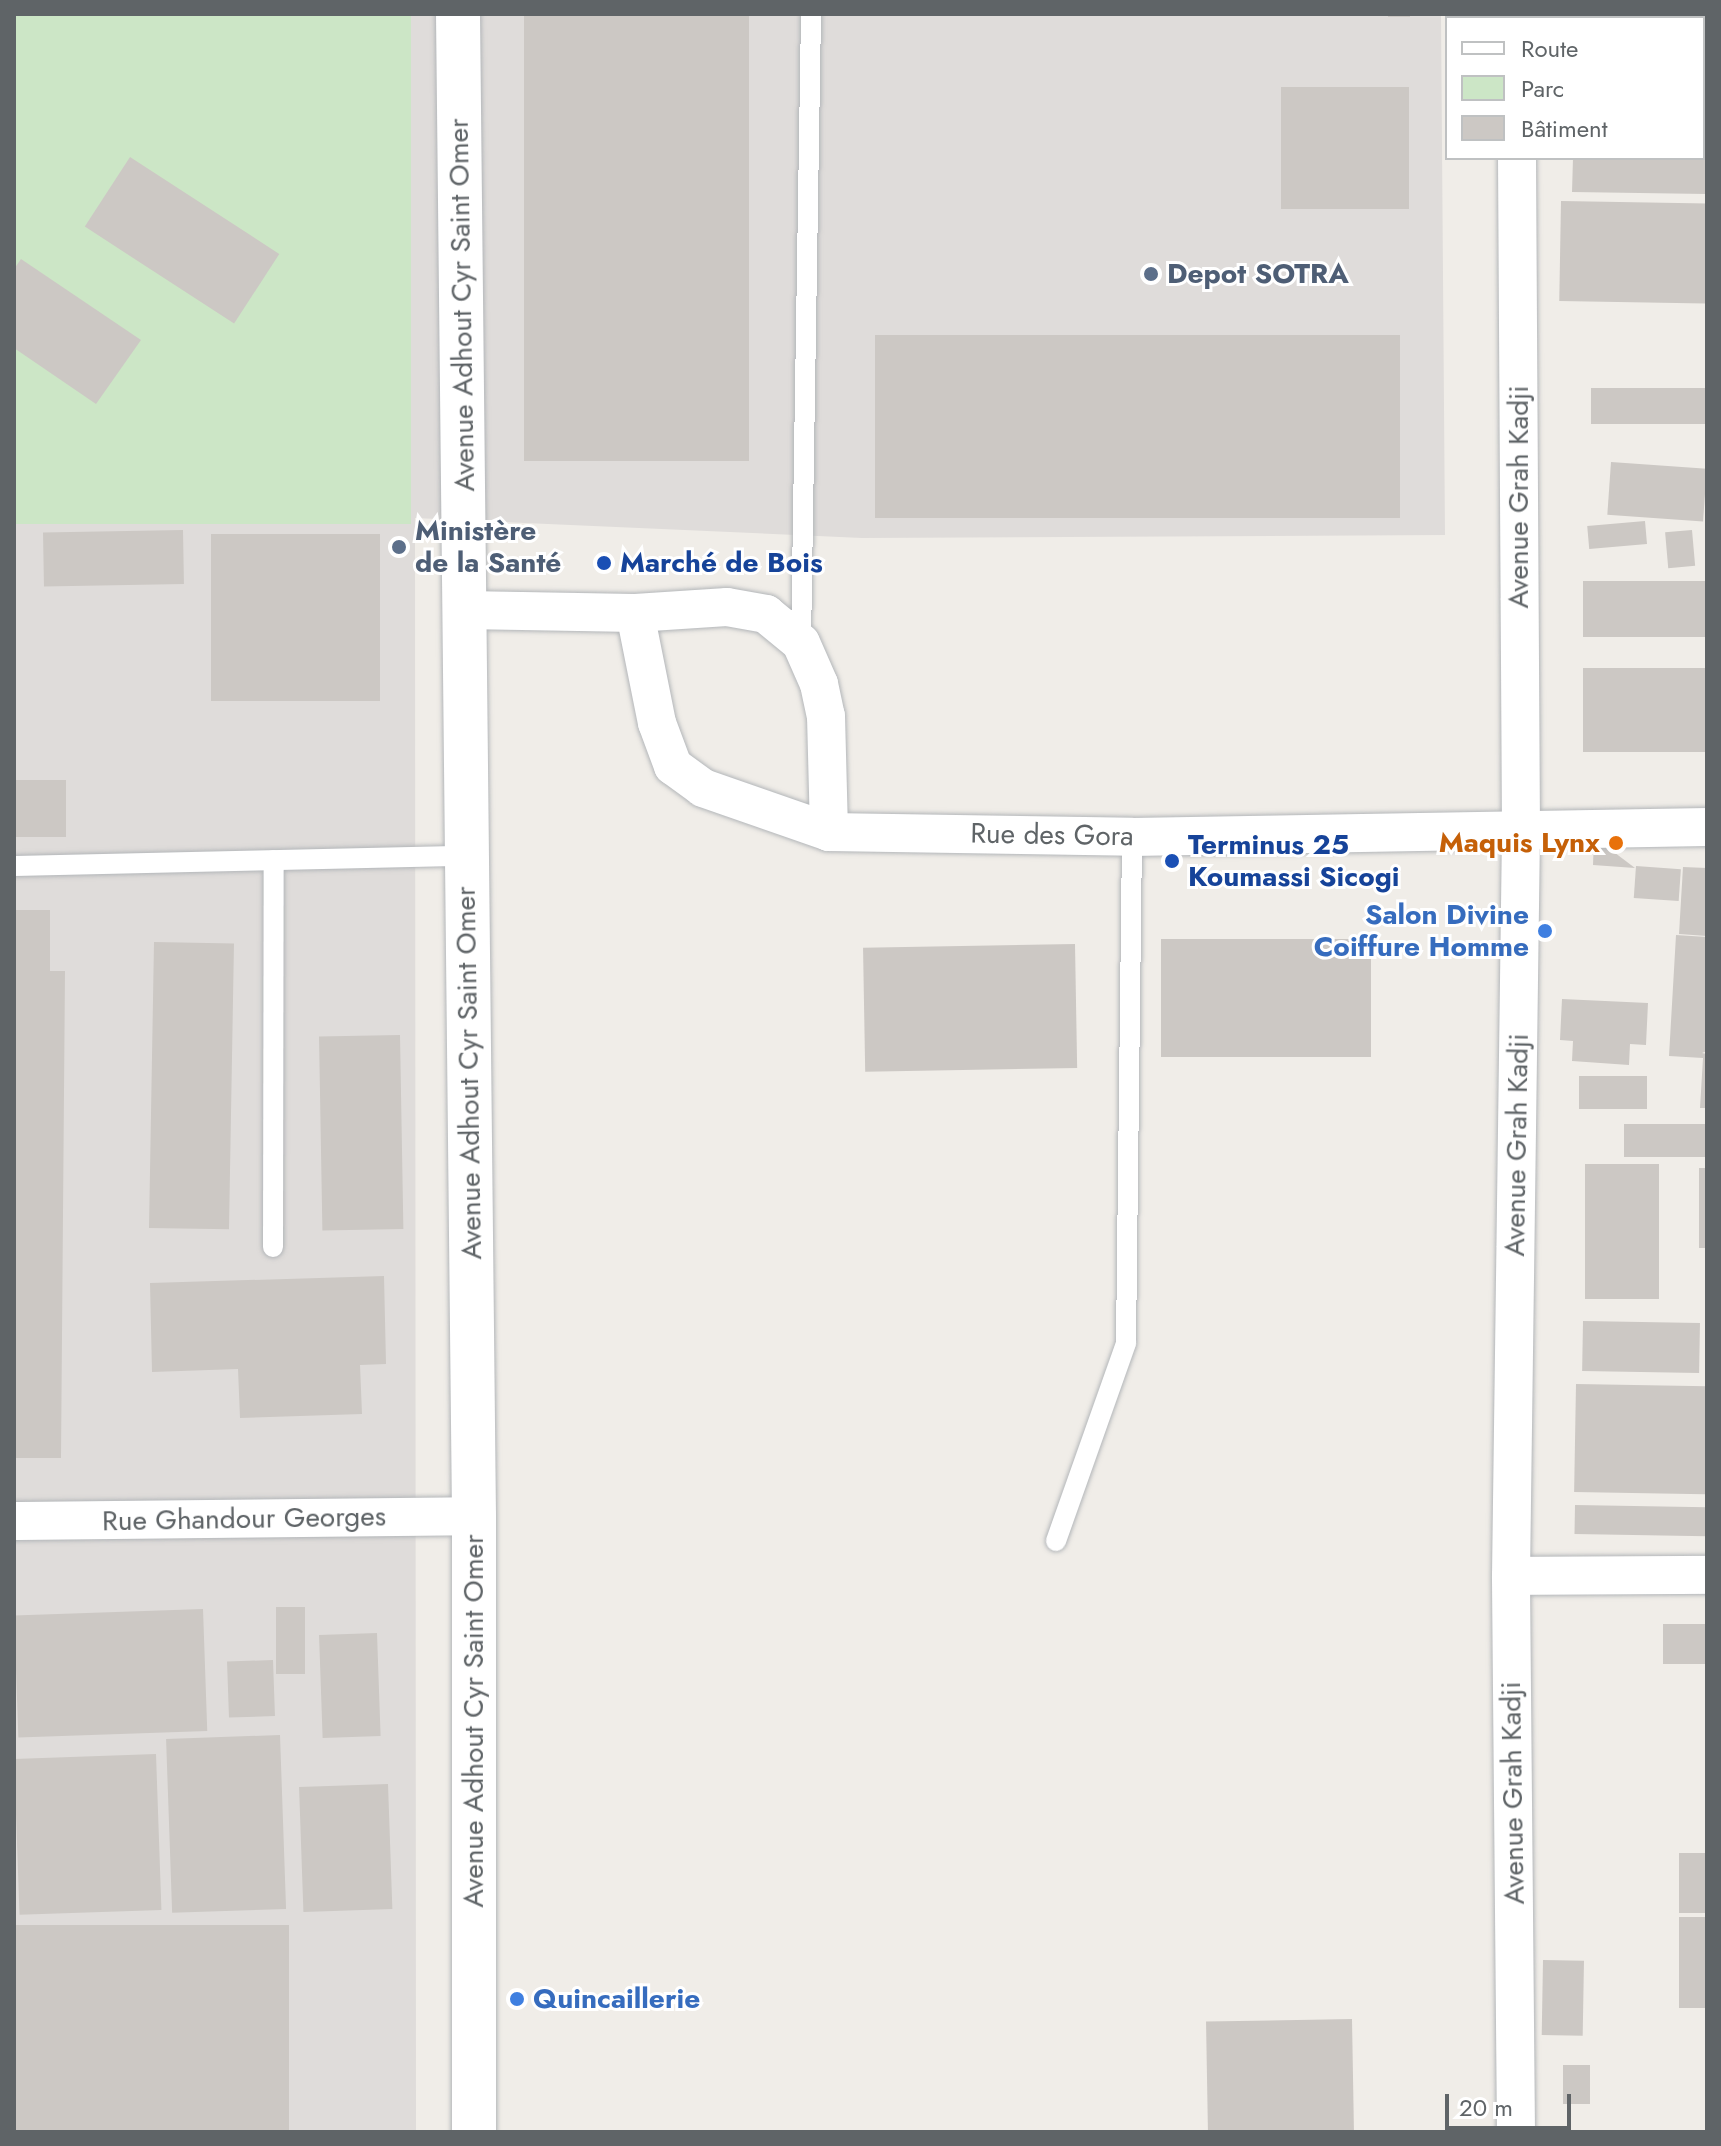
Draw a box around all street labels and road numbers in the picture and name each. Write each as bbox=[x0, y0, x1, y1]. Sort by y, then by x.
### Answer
street label: Avenue Adhout Cyr Saint Omer bbox=[442, 118, 482, 492]
street label: Avenue Grah Kadji bbox=[1502, 385, 1536, 609]
street label: Rue des Gora bbox=[970, 817, 1134, 853]
street label: Avenue Adhout Cyr Saint Omer bbox=[449, 886, 489, 1260]
street label: Avenue Grah Kadji bbox=[1498, 1033, 1536, 1257]
street label: Rue Ghandour Georges bbox=[102, 1500, 386, 1538]
street label: Avenue Adhout Cyr Saint Omer bbox=[457, 1534, 491, 1908]
street label: Avenue Grah Kadji bbox=[1494, 1681, 1532, 1905]

